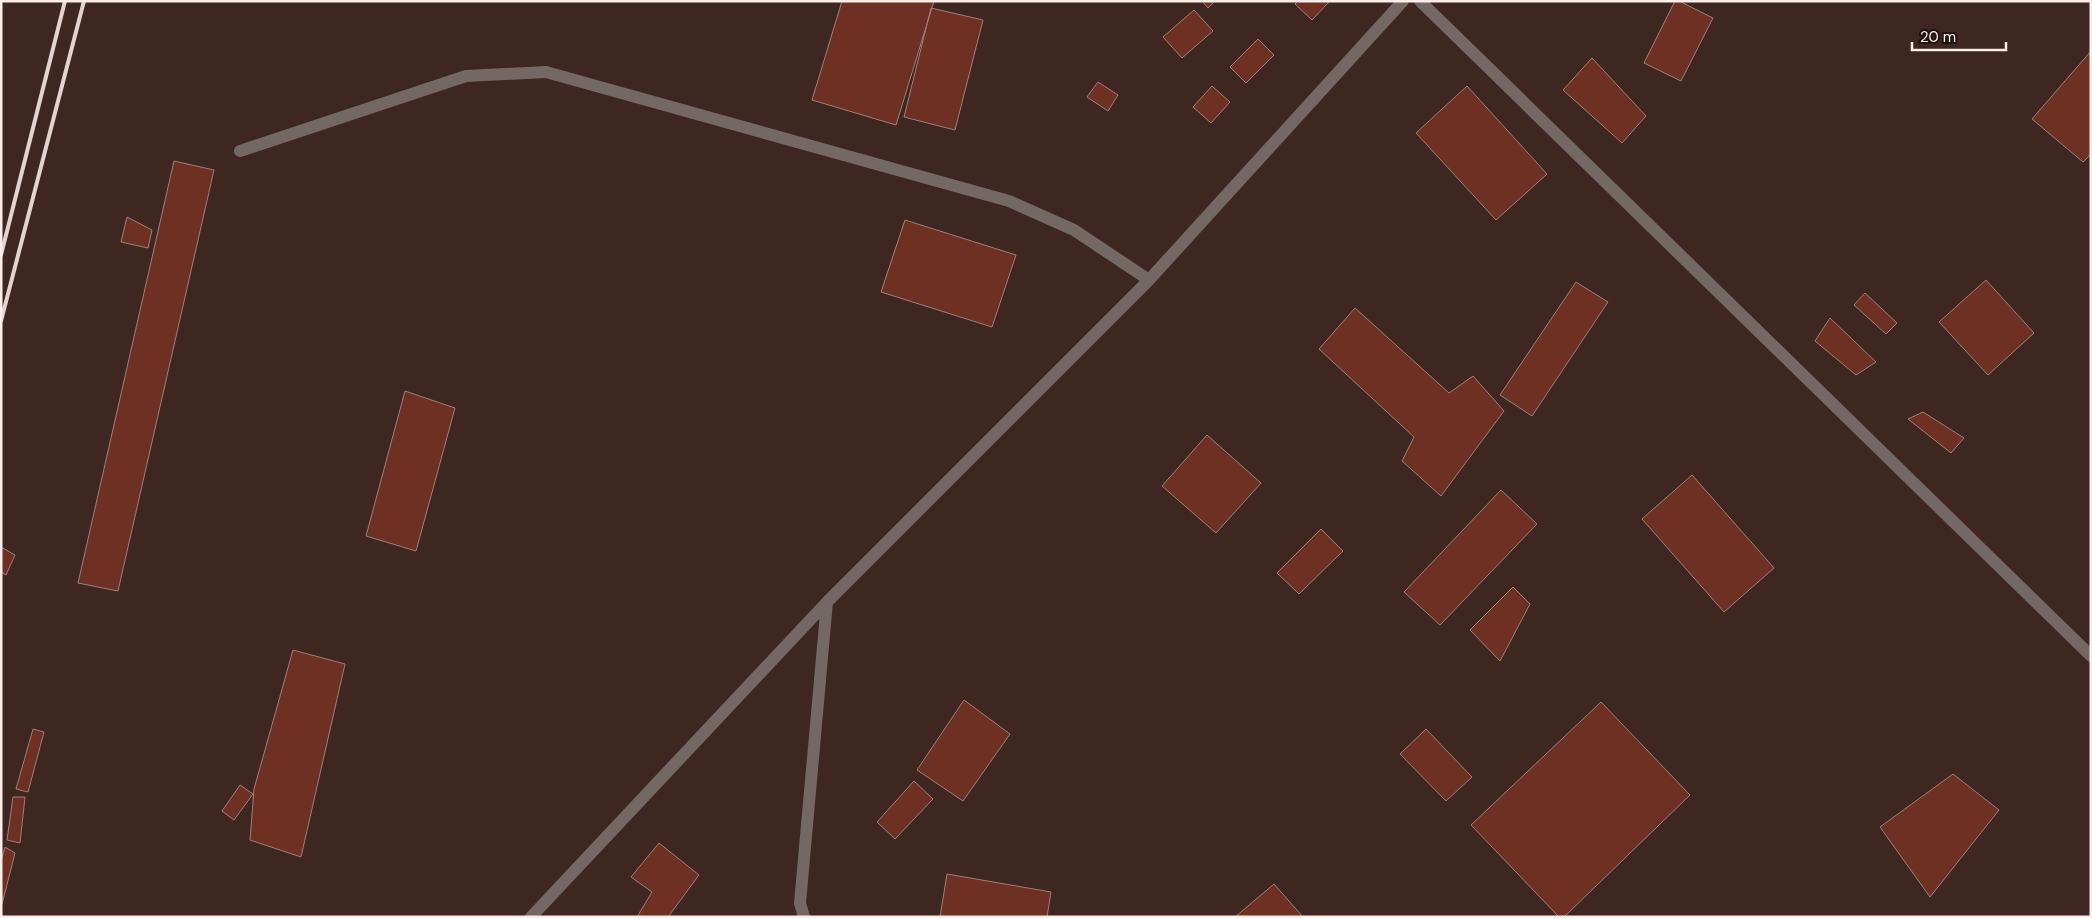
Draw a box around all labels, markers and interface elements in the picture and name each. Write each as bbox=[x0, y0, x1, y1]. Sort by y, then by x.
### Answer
scale bar bbox=[1912, 20, 2006, 52]
text: 20 m bbox=[1920, 27, 1956, 47]

